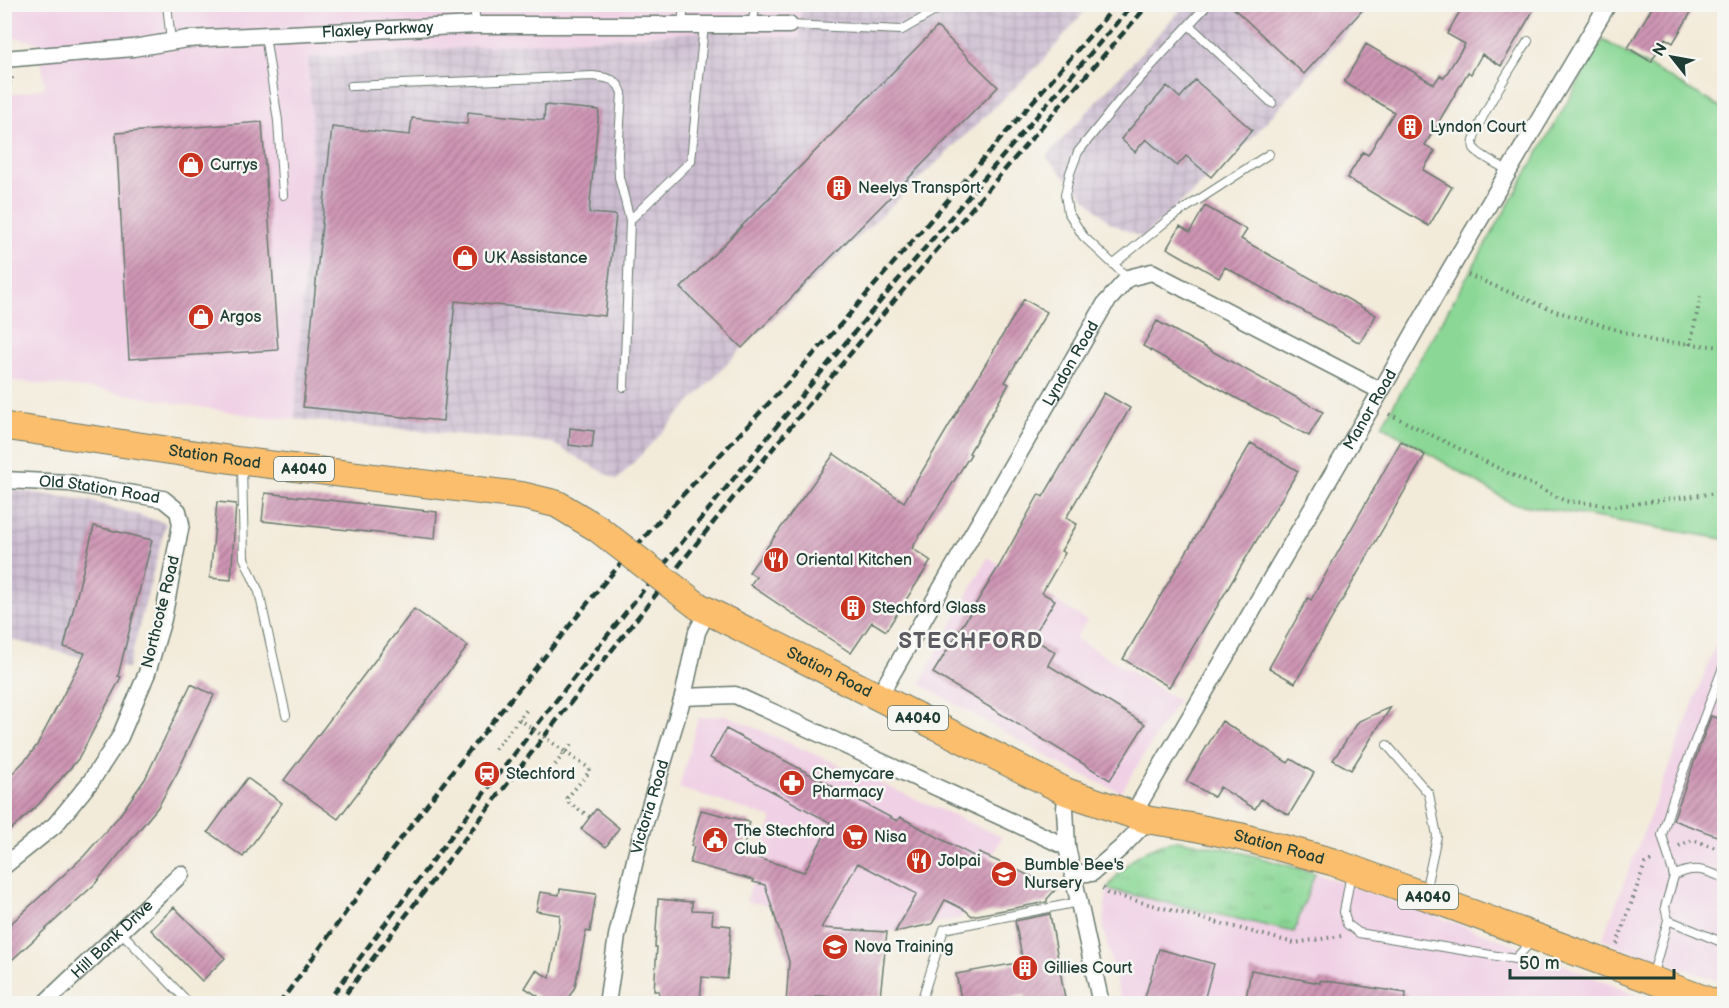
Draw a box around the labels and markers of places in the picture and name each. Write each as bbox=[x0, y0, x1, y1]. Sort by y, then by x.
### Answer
building icon: Lyndon Court bbox=[1395, 112, 1425, 142]
place label: Lyndon Court bbox=[1430, 118, 1527, 137]
shop icon: Currys bbox=[176, 150, 206, 180]
place label: Currys bbox=[210, 156, 258, 175]
building icon: Neelys Transport bbox=[824, 173, 854, 203]
place label: Neelys Transport bbox=[858, 179, 981, 198]
shop icon: UK Assistance bbox=[450, 243, 480, 273]
place label: UK Assistance bbox=[484, 249, 588, 268]
shop icon: Argos bbox=[186, 302, 216, 332]
place label: Argos bbox=[220, 308, 262, 327]
restaurant icon: Oriental Kitchen bbox=[761, 545, 791, 575]
place label: Oriental Kitchen bbox=[796, 551, 912, 570]
building icon: Stechford Glass bbox=[838, 593, 868, 623]
place label: Stechford Glass bbox=[872, 599, 986, 618]
station icon: Stechford bbox=[472, 759, 502, 789]
place label: Stechford bbox=[506, 765, 575, 784]
place label: Chemycare Pharmacy bbox=[812, 765, 895, 802]
pharmacy icon: Chemycare Pharmacy bbox=[777, 768, 807, 798]
place label: The Stechford Club bbox=[734, 822, 835, 859]
supermarket icon: Nisa bbox=[840, 822, 870, 852]
public building icon: The Stechford Club bbox=[700, 825, 730, 855]
place label: Nisa bbox=[874, 828, 907, 847]
restaurant icon: Jolpai bbox=[904, 846, 934, 876]
place label: Jolpai bbox=[938, 852, 981, 871]
place label: Bumble Bee's Nursery bbox=[1024, 856, 1124, 893]
school or university icon: Bumble Bee's Nursery bbox=[989, 859, 1019, 889]
school or university icon: Nova Training bbox=[820, 932, 850, 962]
place label: Nova Training bbox=[854, 938, 954, 957]
building icon: Gillies Court bbox=[1010, 953, 1040, 983]
place label: Gillies Court bbox=[1044, 959, 1133, 978]

